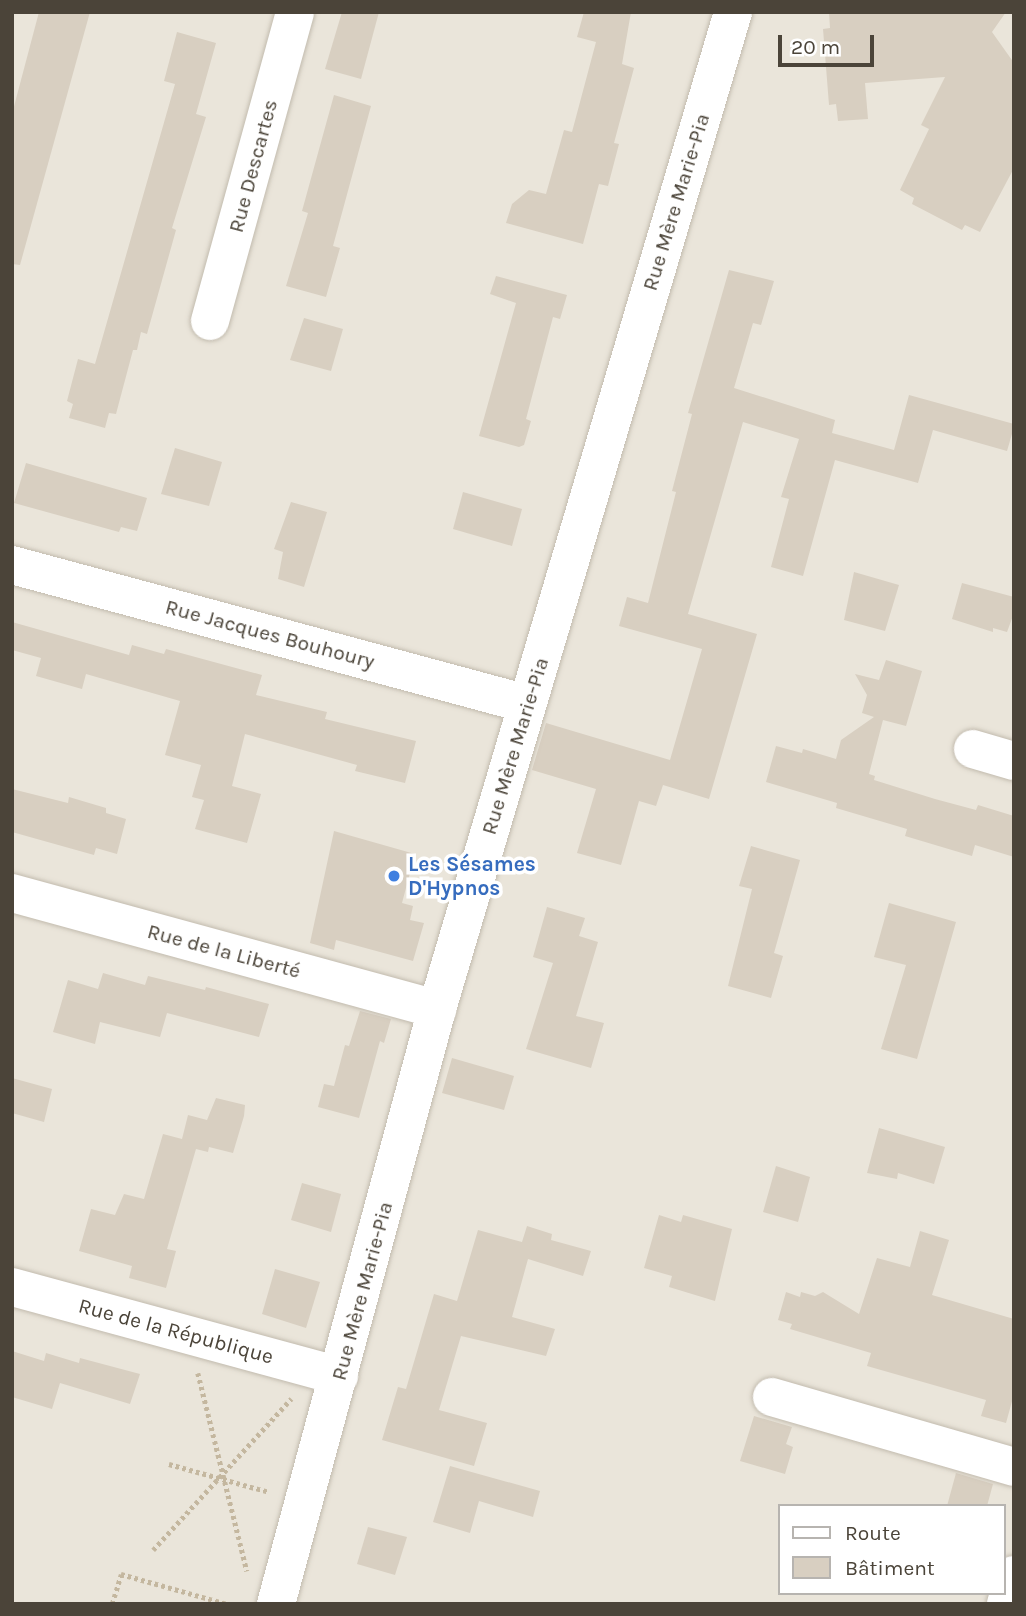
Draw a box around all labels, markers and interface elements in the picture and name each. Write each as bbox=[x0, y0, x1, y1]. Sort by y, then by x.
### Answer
scale bar bbox=[781, 21, 877, 65]
text: 20 m bbox=[791, 35, 840, 59]
street label: Rue Descartes bbox=[223, 97, 283, 235]
street label: Rue Mère Marie-Pia bbox=[637, 110, 715, 294]
street label: Rue Jacques Bouhoury bbox=[163, 594, 377, 674]
street label: Rue Mère Marie-Pia bbox=[476, 654, 554, 838]
place label: Les Sésames D'Hypnos bbox=[408, 851, 536, 901]
marker: Les Sésames D'Hypnos bbox=[386, 868, 402, 884]
street label: Rue de la Liberté bbox=[145, 918, 303, 984]
street label: Rue Mère Marie-Pia bbox=[326, 1199, 398, 1383]
street label: Rue de la République bbox=[76, 1293, 276, 1369]
legend bbox=[778, 1504, 1005, 1595]
text: Route bbox=[845, 1521, 901, 1545]
text: Bâtiment bbox=[845, 1556, 935, 1580]

